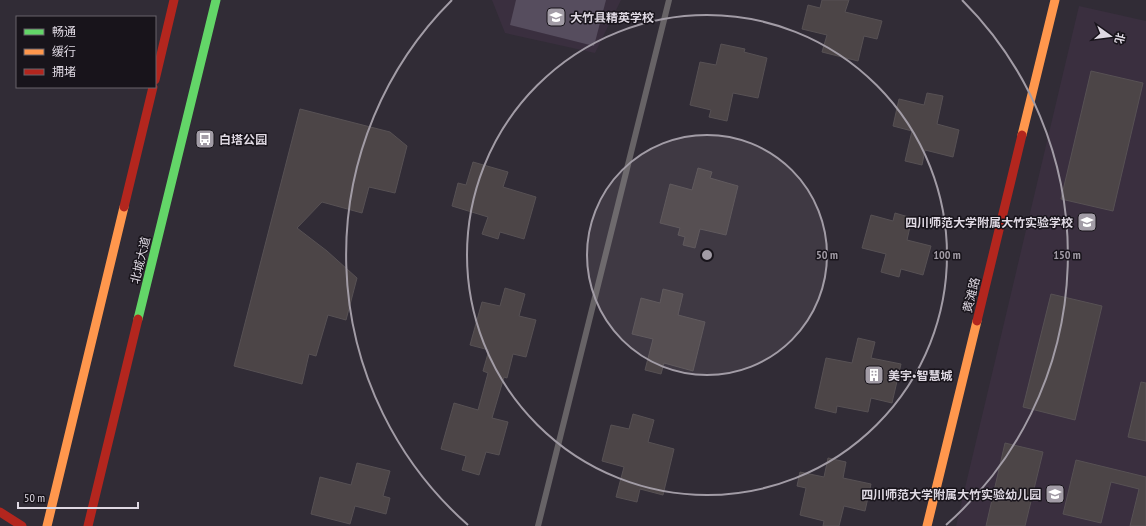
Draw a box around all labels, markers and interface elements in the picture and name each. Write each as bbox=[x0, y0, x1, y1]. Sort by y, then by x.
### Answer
school or university icon: 大竹县精英学校 bbox=[545, 6, 567, 28]
place label: 大竹县精英学校 bbox=[570, 10, 654, 25]
legend bbox=[16, 16, 156, 88]
north arrow bbox=[1090, 16, 1130, 56]
text: 畅通 bbox=[52, 24, 76, 39]
text: 北 bbox=[1112, 31, 1128, 45]
text: 缓行 bbox=[52, 44, 76, 59]
text: 拥堵 bbox=[52, 64, 76, 79]
bus stop icon: 白塔公园 bbox=[194, 128, 216, 150]
place label: 白塔公园 bbox=[219, 132, 267, 147]
school or university icon: 四川师范大学附属大竹实验学校 bbox=[1076, 211, 1098, 233]
place label: 四川师范大学附属大竹实验学校 bbox=[905, 215, 1073, 230]
street label: 北城大道 bbox=[127, 235, 153, 285]
text: 50 m bbox=[816, 247, 838, 262]
text: 100 m bbox=[933, 247, 961, 262]
text: 150 m bbox=[1053, 247, 1081, 262]
centre of rings bbox=[700, 248, 714, 262]
street label: 黄滩路 bbox=[959, 276, 983, 314]
building icon: 美宇•智慧城 bbox=[863, 364, 885, 386]
place label: 美宇•智慧城 bbox=[888, 368, 952, 383]
school or university icon: 四川师范大学附属大竹实验幼儿园 bbox=[1044, 483, 1066, 505]
scale bar bbox=[18, 484, 138, 510]
place label: 四川师范大学附属大竹实验幼儿园 bbox=[861, 487, 1041, 502]
text: 50 m bbox=[24, 490, 45, 505]

